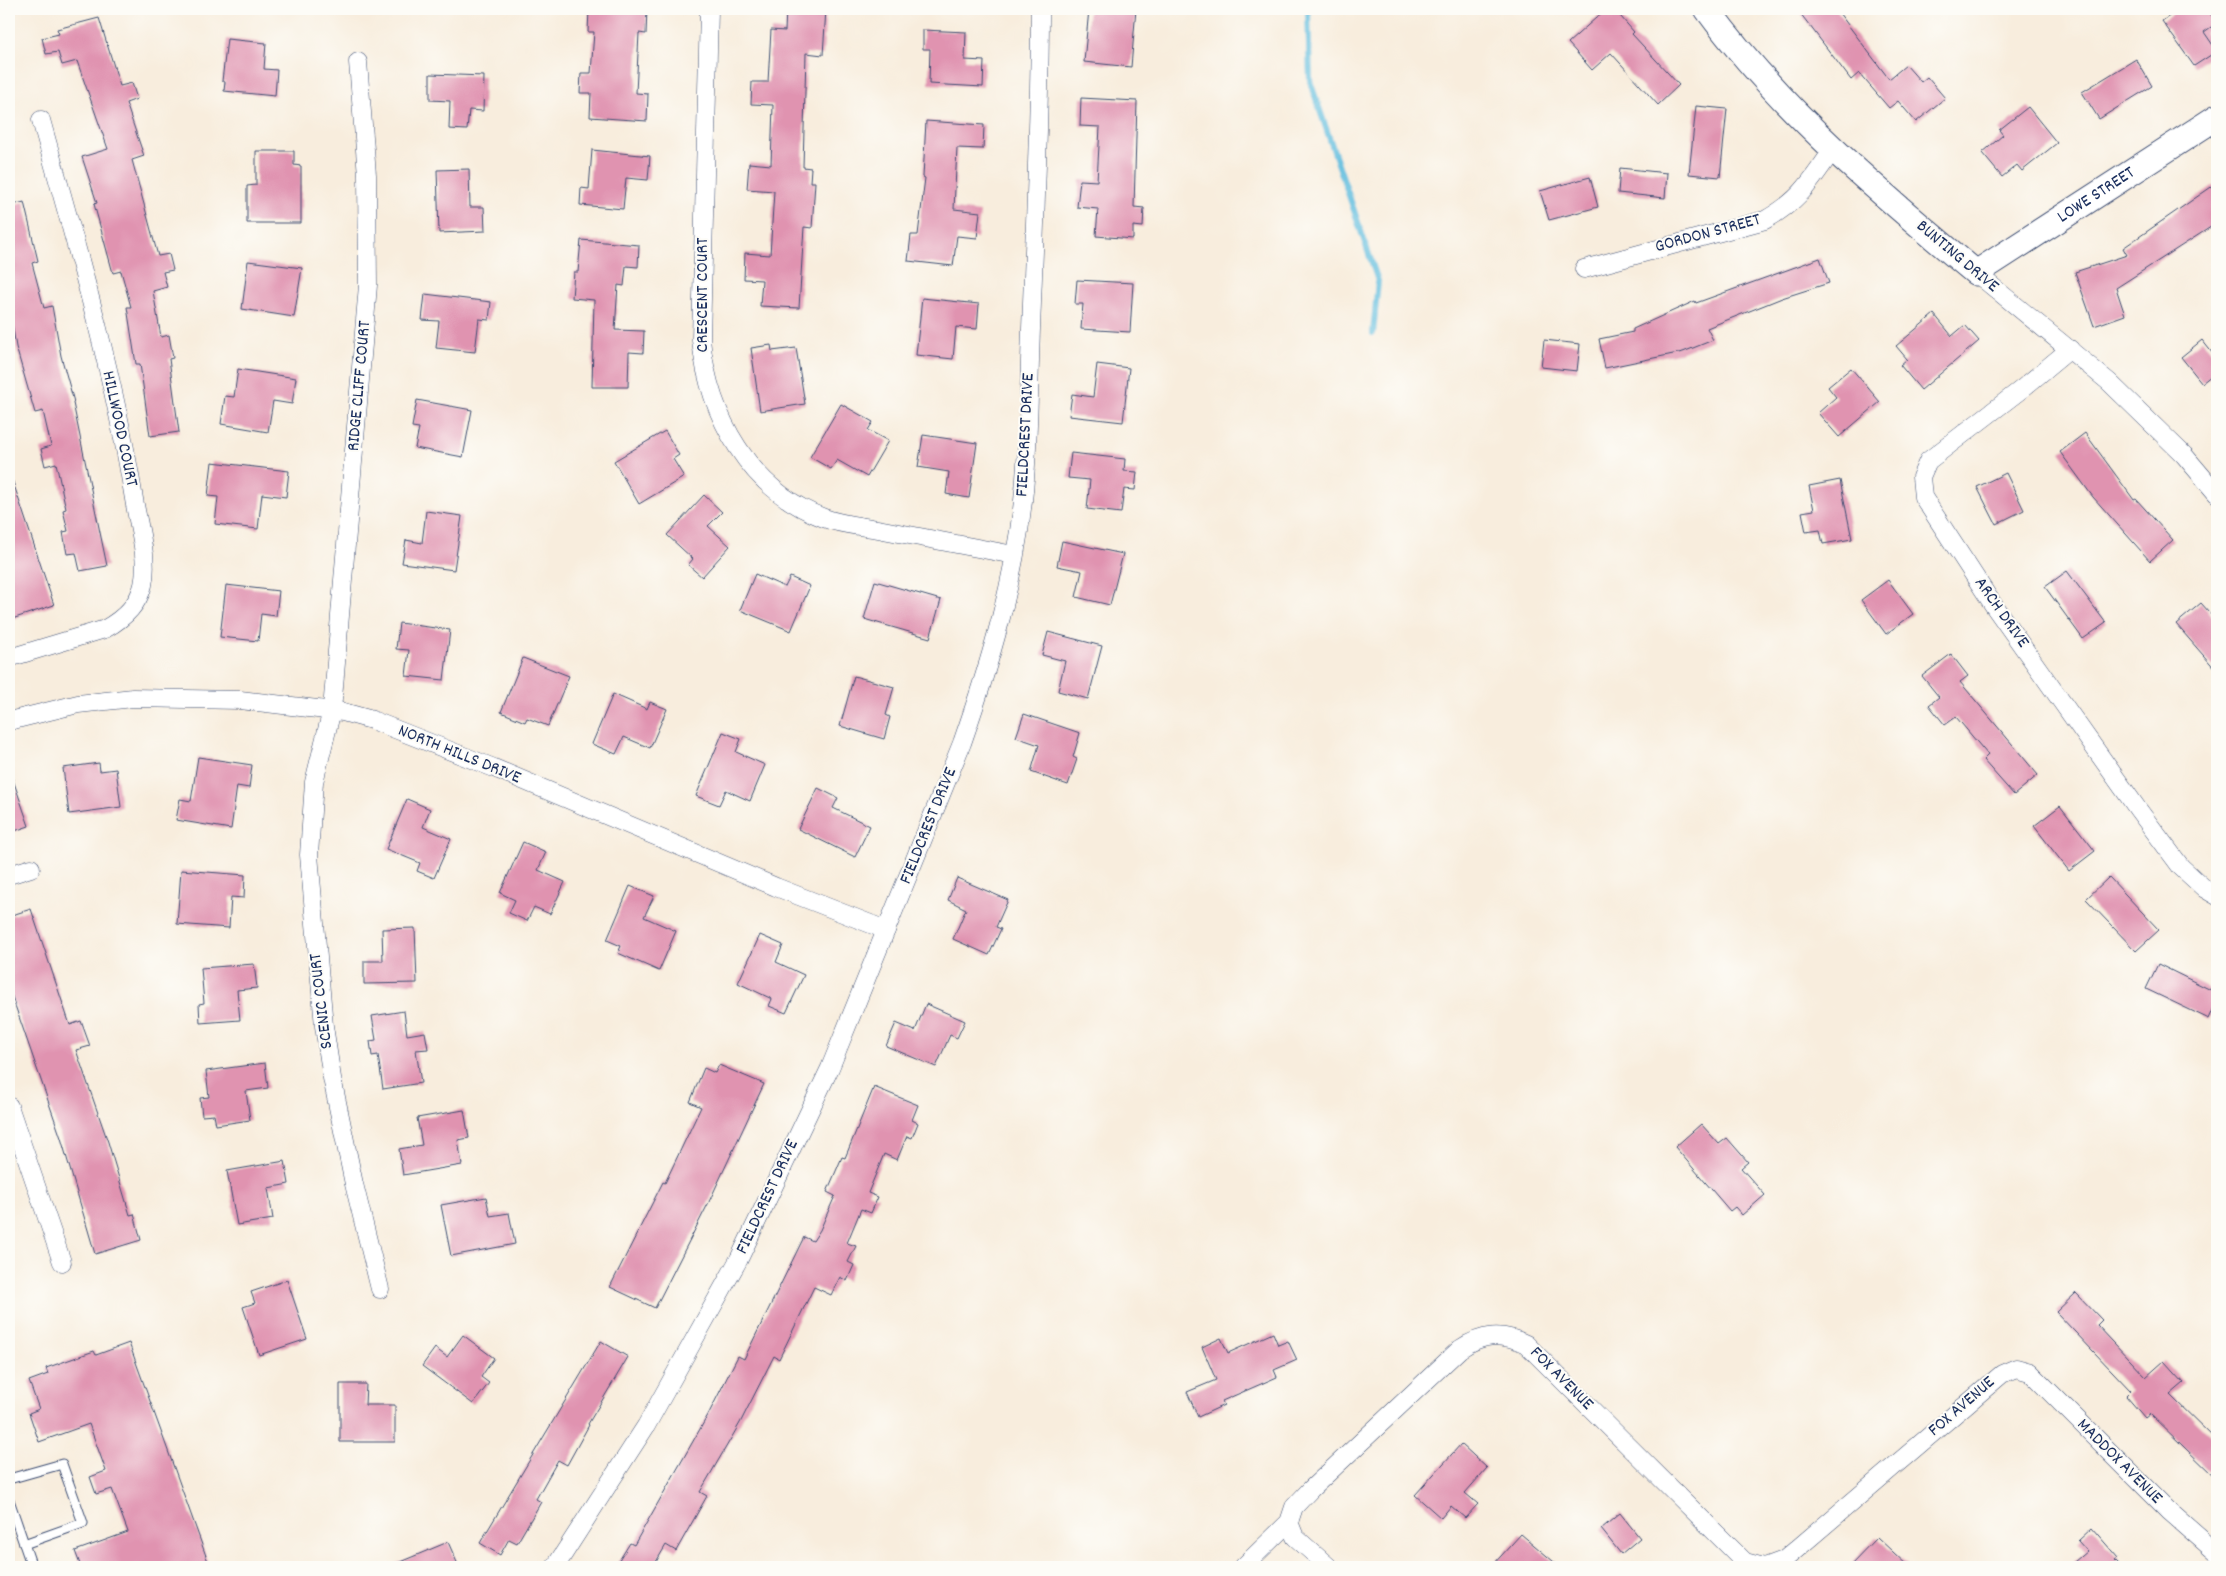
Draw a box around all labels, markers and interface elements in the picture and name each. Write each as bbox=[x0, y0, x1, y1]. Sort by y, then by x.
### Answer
street label: LOWE STREET bbox=[2052, 161, 2140, 230]
street label: GORDON STREET bbox=[1652, 208, 1764, 260]
street label: BUNTING DRIVE bbox=[1910, 215, 2004, 299]
street label: CRESCENT COURT bbox=[691, 238, 716, 352]
street label: RIDGE CLIFF COURT bbox=[342, 320, 378, 452]
street label: HILLWOOD COURT bbox=[95, 369, 143, 489]
street label: FIELDCREST DRIVE bbox=[1010, 372, 1042, 498]
street label: ARCH DRIVE bbox=[1967, 573, 2035, 653]
street label: NORTH HILLS DRIVE bbox=[394, 719, 524, 791]
street label: FIELDCREST DRIVE bbox=[894, 764, 964, 888]
street label: SCENIC COURT bbox=[304, 952, 340, 1050]
street label: FIELDCREST DRIVE bbox=[730, 1136, 806, 1258]
street label: FOX AVENUE bbox=[1523, 1341, 1599, 1417]
street label: FOX AVENUE bbox=[1923, 1371, 2001, 1443]
street label: MADDOX AVENUE bbox=[2071, 1414, 2167, 1510]

